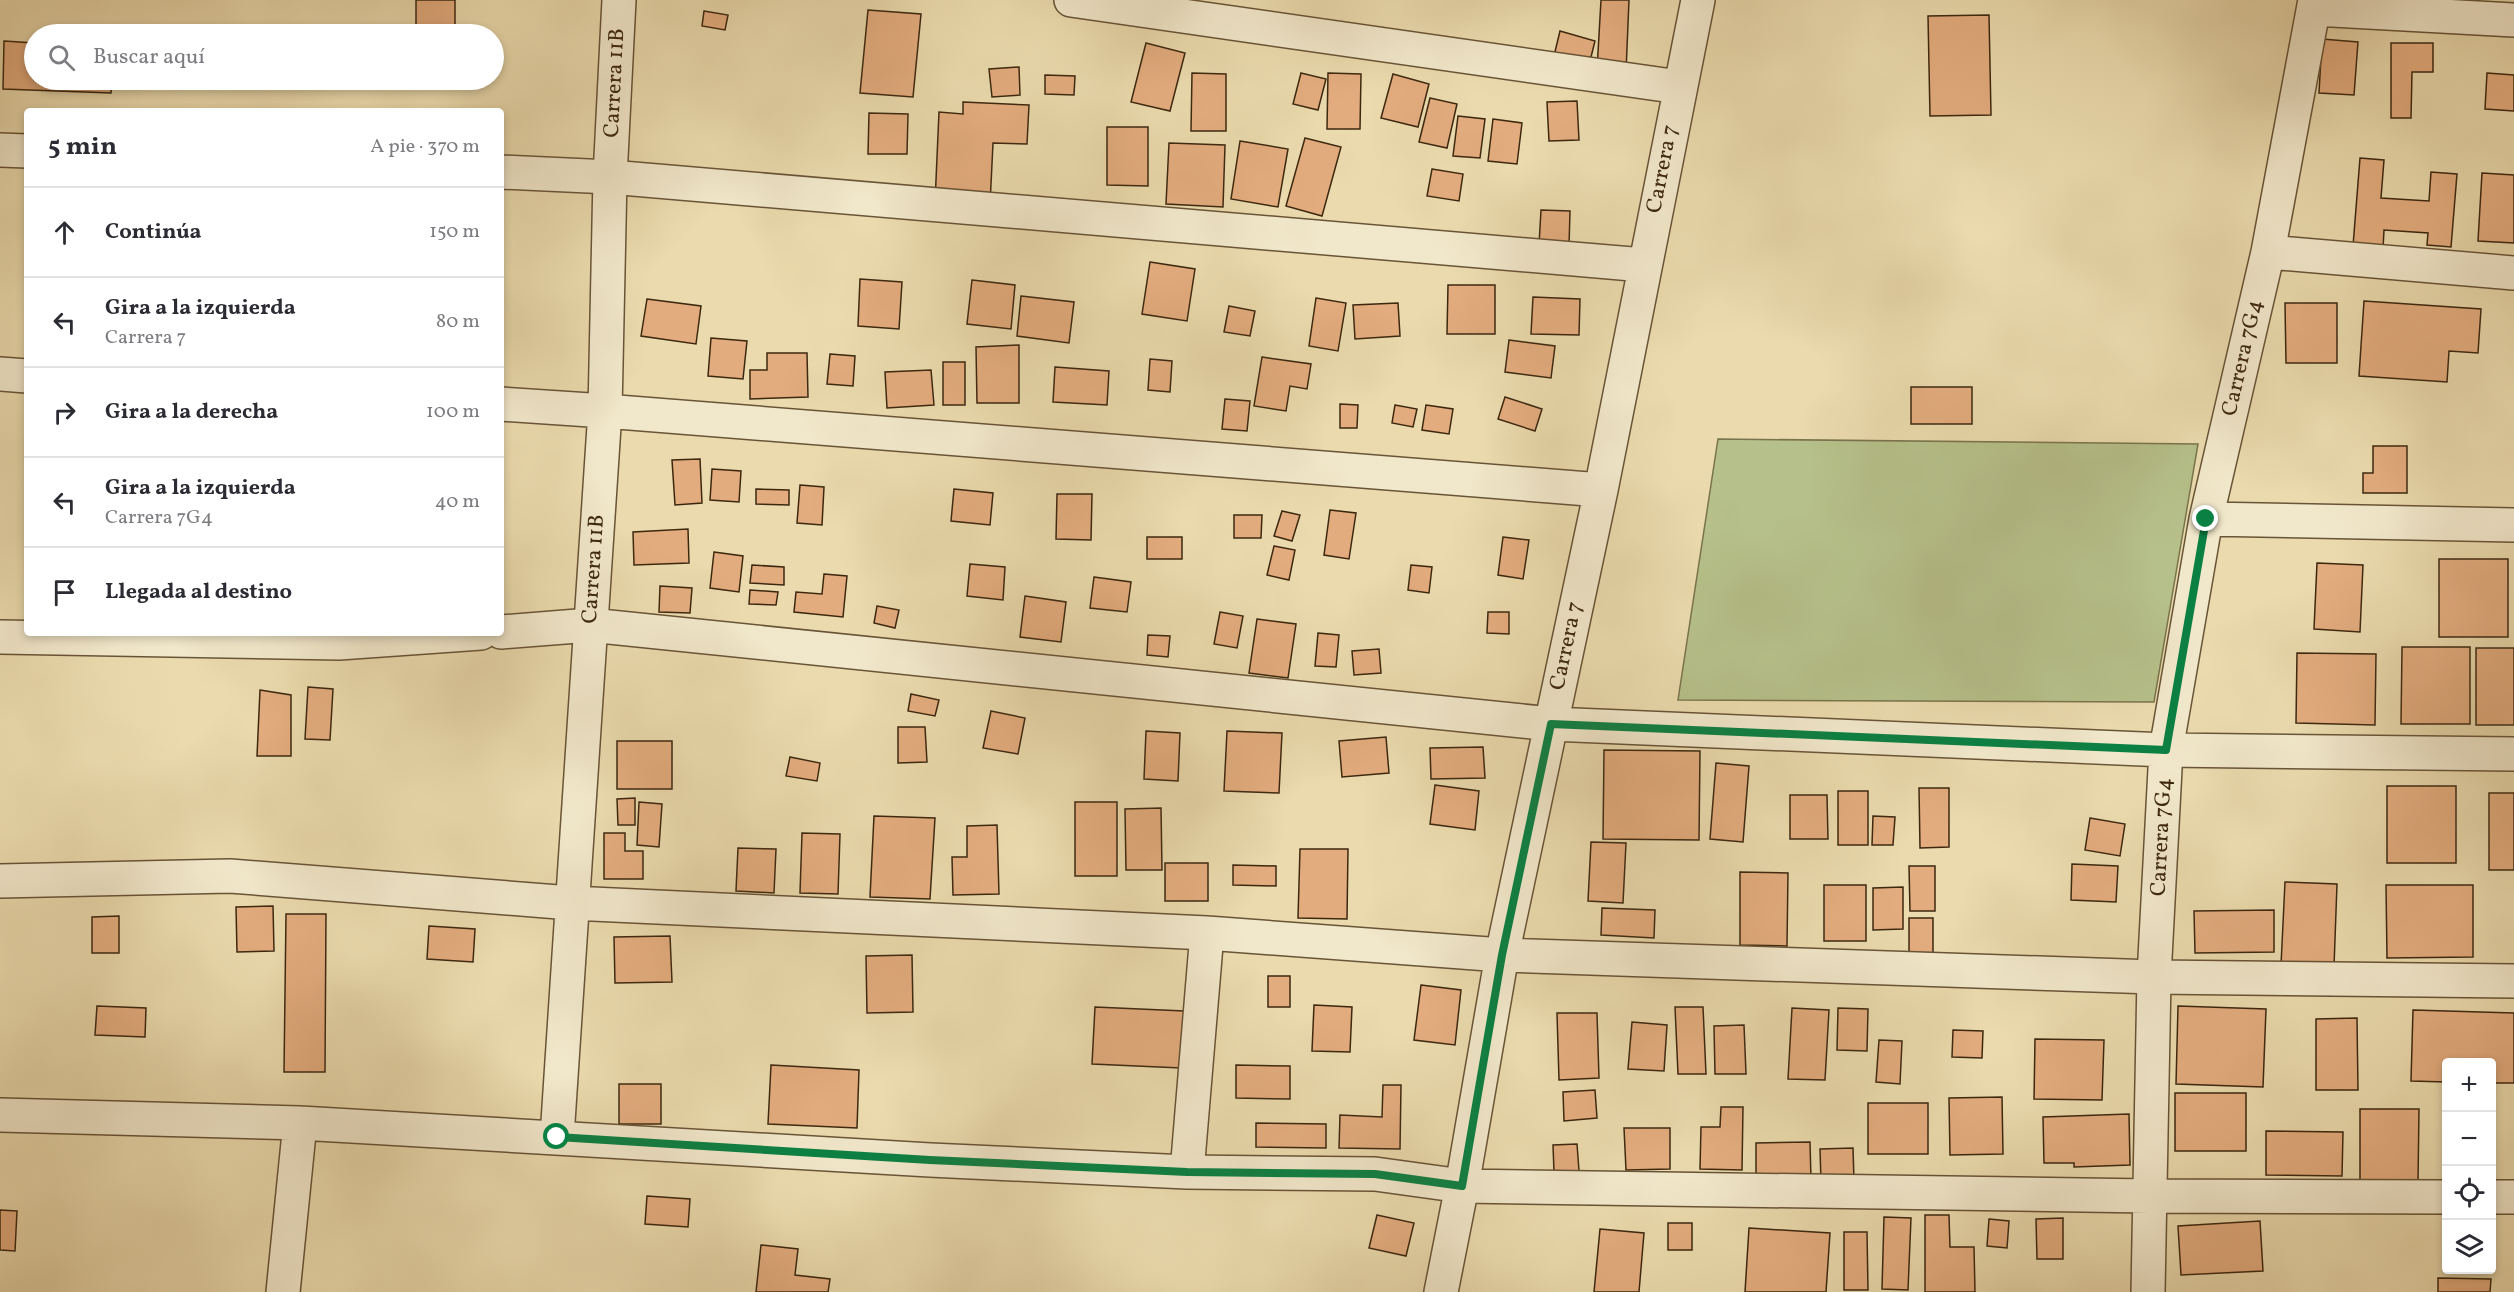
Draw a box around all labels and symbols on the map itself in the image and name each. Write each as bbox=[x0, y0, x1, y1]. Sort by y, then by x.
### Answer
street label: Carrera 11B bbox=[597, 27, 633, 139]
street label: Carrera 7 bbox=[1639, 122, 1687, 216]
street label: Carrera 7G4 bbox=[2215, 297, 2271, 419]
route end bbox=[2192, 505, 2218, 531]
street label: Carrera 11B bbox=[575, 513, 613, 625]
street label: Carrera 7 bbox=[1543, 599, 1591, 693]
street label: Carrera 7G4 bbox=[2143, 777, 2181, 897]
route start bbox=[543, 1123, 569, 1149]

